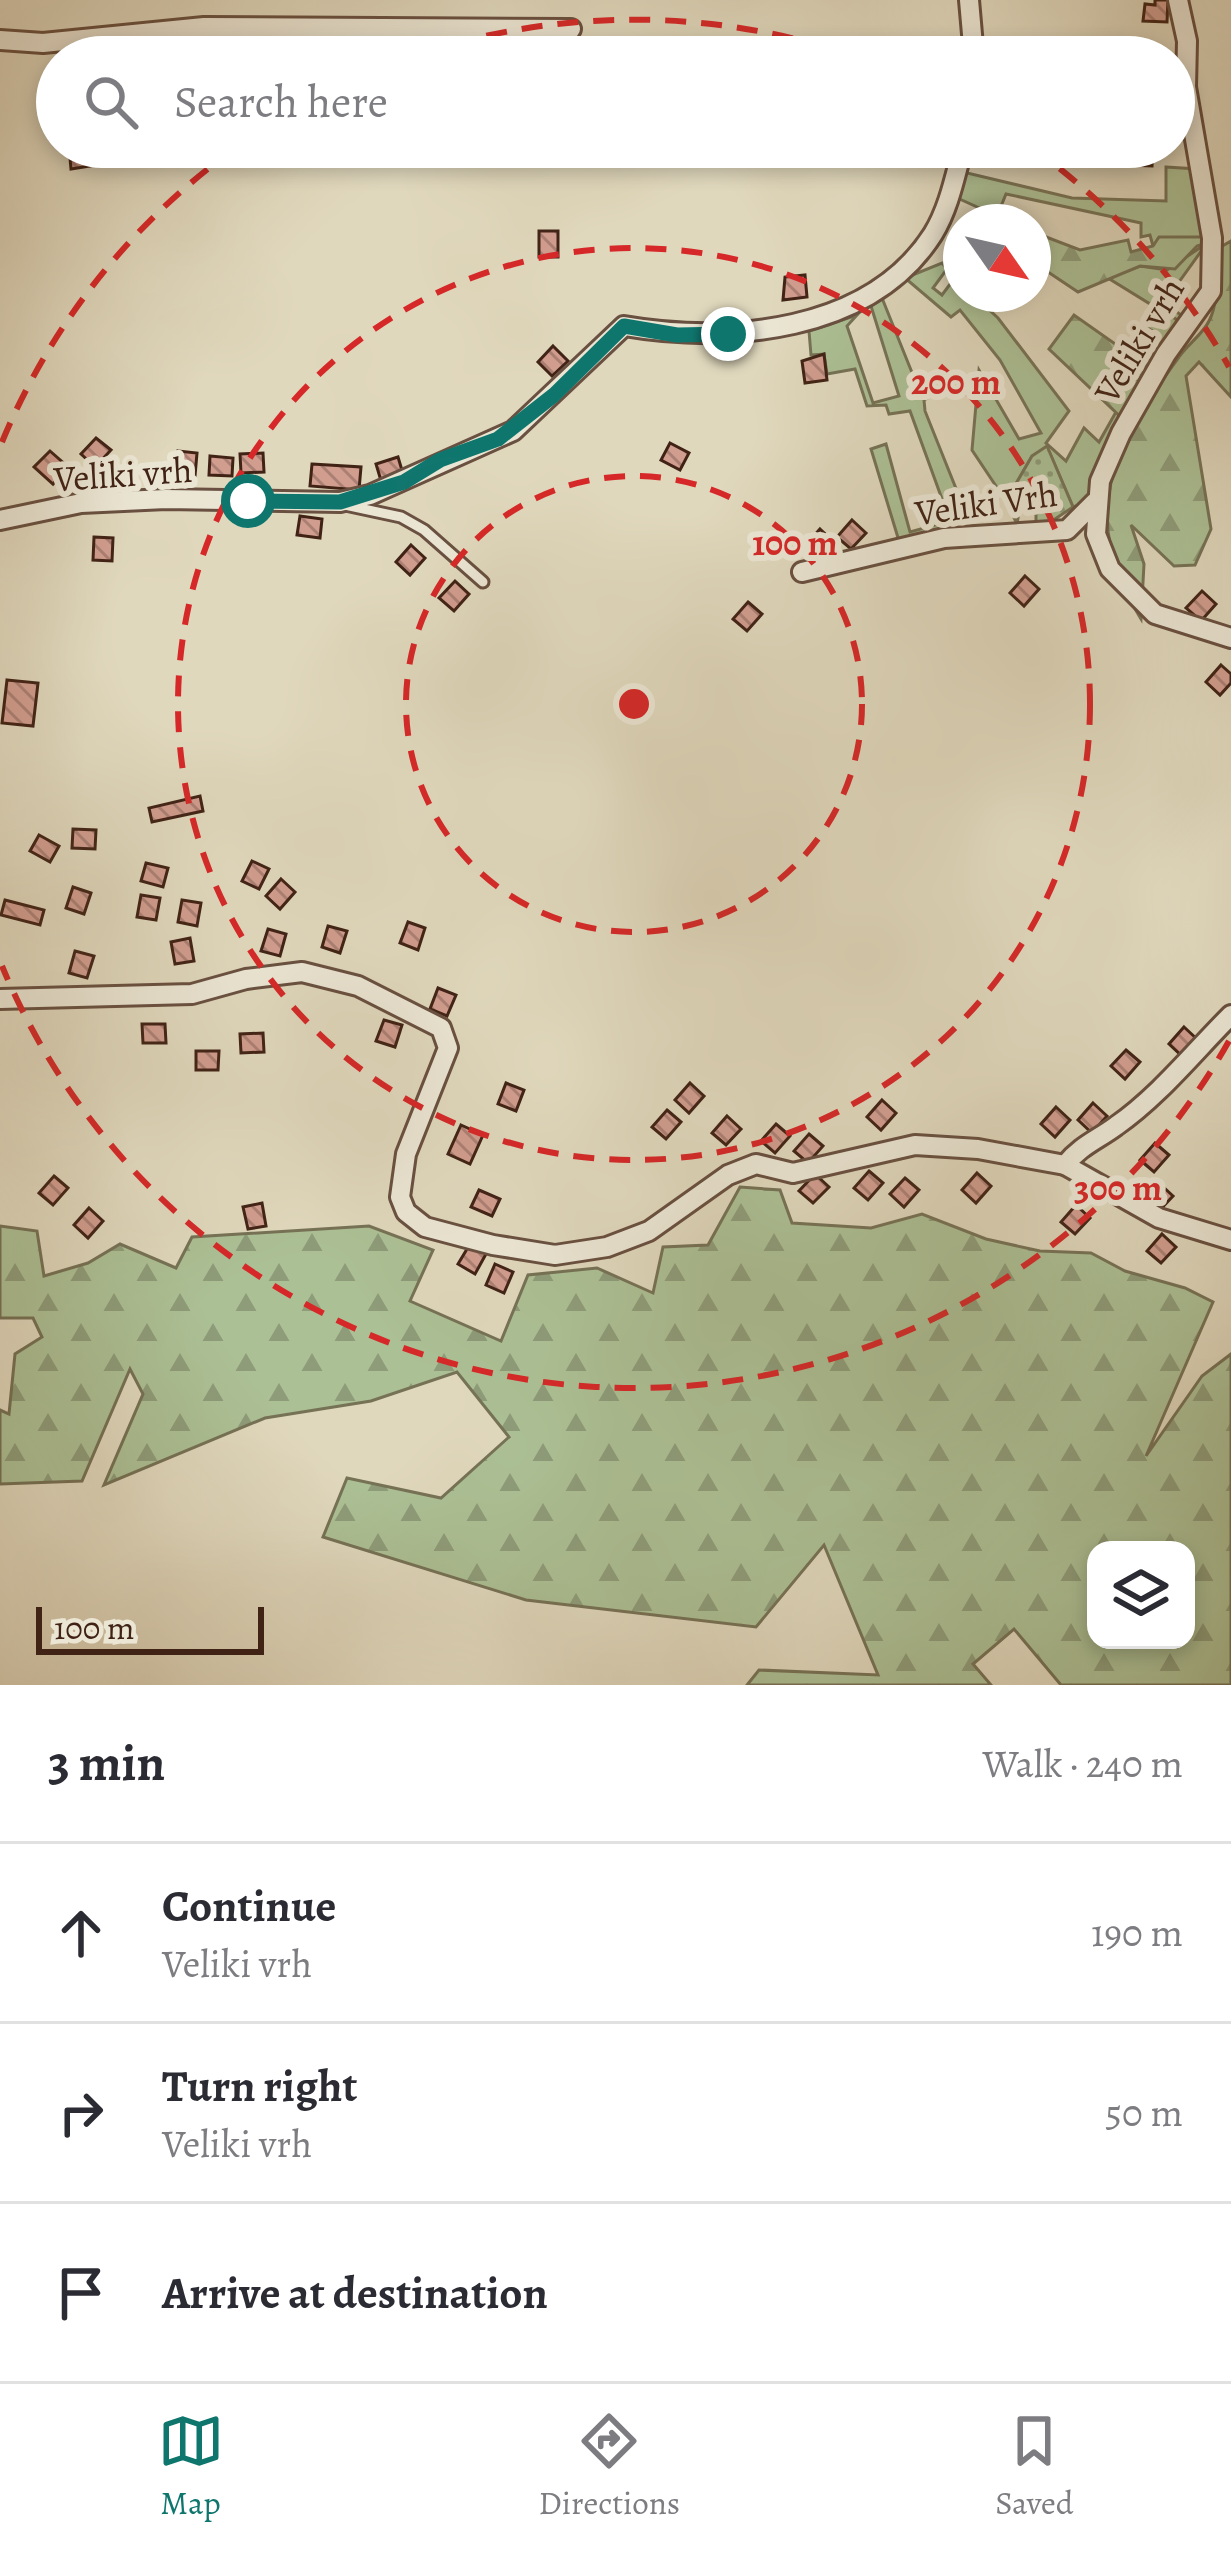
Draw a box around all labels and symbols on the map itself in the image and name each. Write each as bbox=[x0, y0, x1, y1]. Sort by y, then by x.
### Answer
north arrow bbox=[943, 204, 1051, 312]
street label: Veliki vrh bbox=[1082, 268, 1196, 413]
route end bbox=[701, 307, 755, 361]
text: 200 m bbox=[911, 357, 1001, 406]
street label: Veliki vrh bbox=[51, 445, 194, 503]
street label: Veliki Vrh bbox=[911, 469, 1060, 537]
route start bbox=[221, 474, 275, 528]
text: 100 m bbox=[752, 518, 838, 567]
centre of rings bbox=[613, 683, 655, 725]
text: 300 m bbox=[1074, 1163, 1162, 1212]
scale bar bbox=[36, 1601, 264, 1654]

